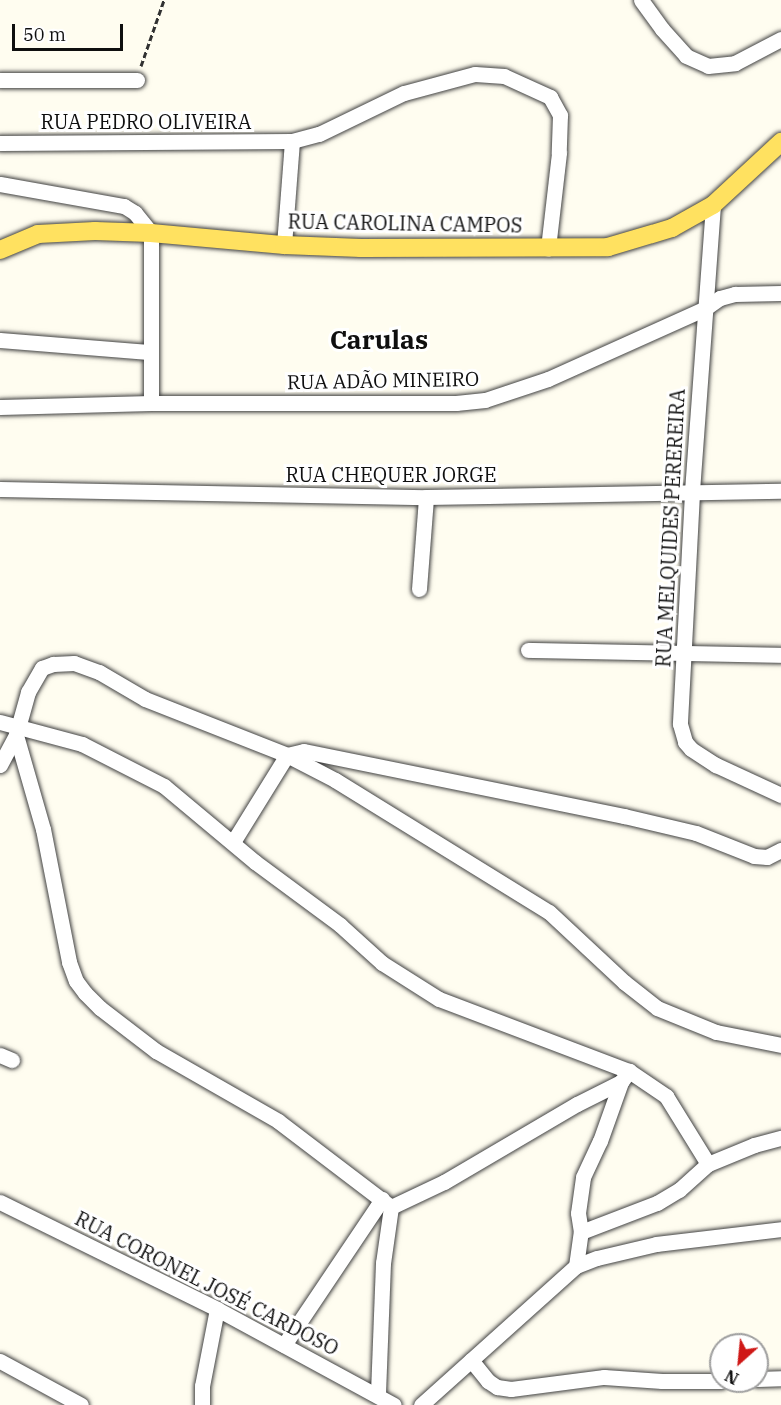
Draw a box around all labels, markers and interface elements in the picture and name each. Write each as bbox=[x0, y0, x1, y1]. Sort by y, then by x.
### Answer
scale bar bbox=[15, 12, 126, 50]
text: 50 m bbox=[23, 23, 66, 46]
street label: RUA PEDRO OLIVEIRA bbox=[41, 109, 251, 133]
street label: RUA CAROLINA CAMPOS bbox=[287, 209, 523, 237]
district label: Carulas bbox=[330, 324, 428, 356]
street label: RUA ADÃO MINEIRO bbox=[287, 366, 479, 394]
street label: RUA MELQUIDES PEREREIRA bbox=[651, 388, 689, 668]
street label: RUA CHEQUER JORGE bbox=[285, 462, 497, 486]
street label: RUA CORONEL JOSÉ CARDOSO bbox=[71, 1206, 343, 1360]
north arrow bbox=[709, 1333, 769, 1393]
text: N bbox=[722, 1365, 742, 1389]

